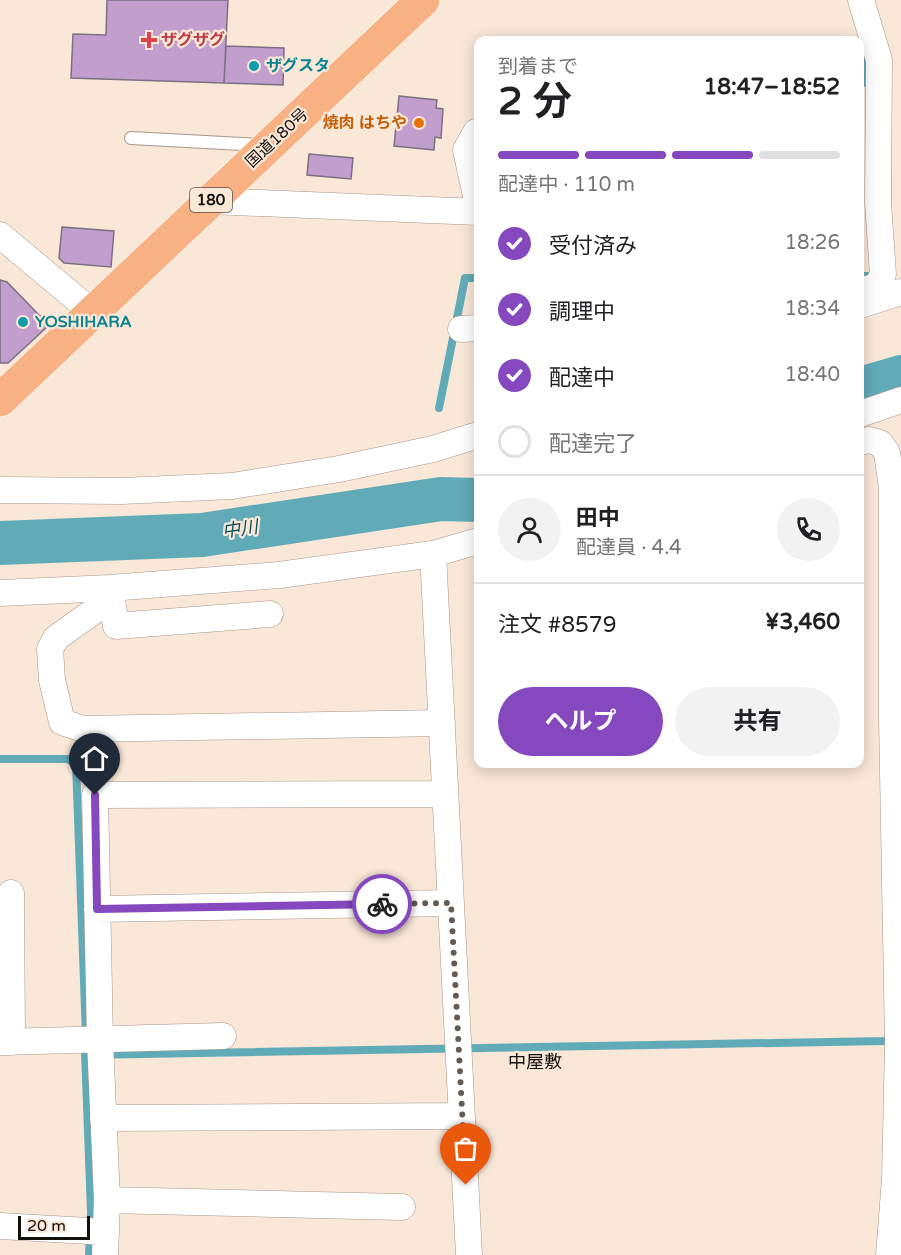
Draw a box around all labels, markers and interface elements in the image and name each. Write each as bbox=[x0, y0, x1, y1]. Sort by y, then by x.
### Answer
place label: ザグザグ bbox=[161, 30, 225, 50]
marker: ザグザグ bbox=[142, 33, 156, 47]
text: 到着まで bbox=[498, 55, 578, 79]
place label: ザグスタ bbox=[266, 56, 330, 76]
marker: ザグスタ bbox=[247, 59, 261, 73]
text: 18:47–18:52 bbox=[703, 74, 840, 100]
text: 2 分 bbox=[498, 78, 572, 125]
street label: 国道180号 bbox=[242, 104, 312, 172]
place label: 焼肉 はちや bbox=[323, 113, 407, 133]
marker: 焼肉 はちや bbox=[412, 116, 426, 130]
text: 配達中 · 110 m bbox=[498, 173, 635, 197]
road number: 180 bbox=[190, 188, 232, 212]
icon: check bbox=[498, 227, 531, 260]
text: 18:26 bbox=[785, 231, 840, 255]
text: 受付済み bbox=[549, 233, 637, 259]
icon: check bbox=[498, 293, 531, 326]
text: 18:34 bbox=[785, 297, 840, 321]
text: 調理中 bbox=[549, 299, 615, 325]
place label: YOSHIHARA bbox=[35, 312, 132, 332]
marker: YOSHIHARA bbox=[16, 315, 30, 329]
icon: check bbox=[498, 359, 531, 392]
text: 18:40 bbox=[785, 363, 840, 387]
text: 配達中 bbox=[549, 365, 615, 391]
text: 配達完了 bbox=[549, 431, 637, 457]
button: person bbox=[498, 498, 561, 561]
button: phone bbox=[777, 498, 840, 561]
text: 田中 bbox=[576, 505, 620, 531]
water label: 中川 bbox=[221, 515, 261, 542]
text: 配達員 · 4.4 bbox=[576, 536, 682, 560]
text: ¥3,460 bbox=[765, 609, 840, 635]
text: 注文 #8579 bbox=[498, 612, 616, 638]
button: ヘルプ bbox=[498, 687, 663, 756]
button: 共有 bbox=[675, 687, 840, 756]
pin bbox=[69, 733, 120, 795]
icon: home bbox=[78, 742, 111, 775]
courier bbox=[352, 874, 412, 934]
icon: bike bbox=[366, 888, 399, 921]
district label: 中屋敷 bbox=[508, 1051, 562, 1073]
pin bbox=[440, 1123, 491, 1185]
icon: bag bbox=[449, 1132, 482, 1165]
scale bar bbox=[18, 1213, 90, 1240]
text: 20 m bbox=[27, 1216, 66, 1236]

